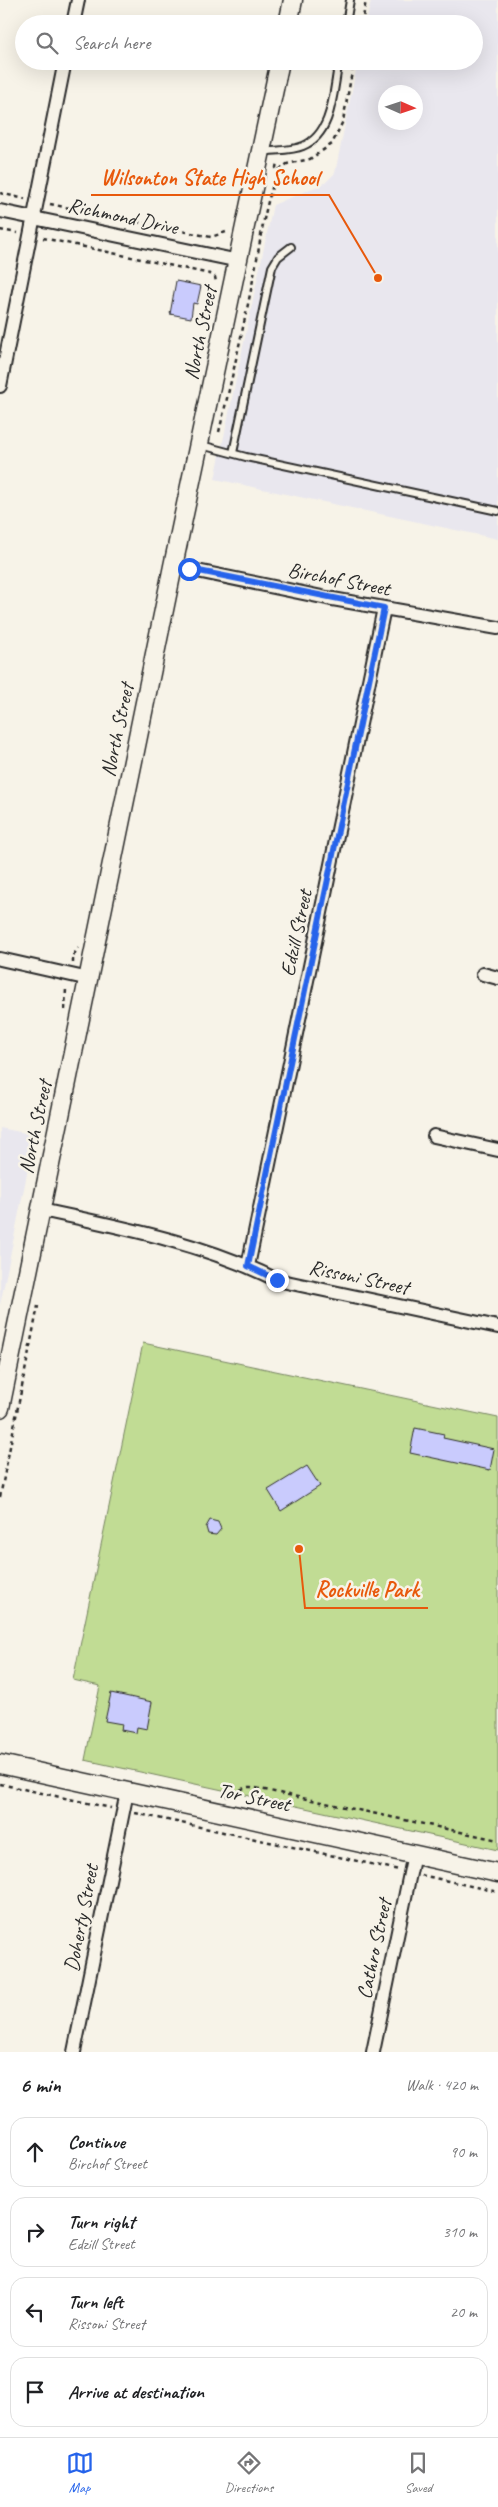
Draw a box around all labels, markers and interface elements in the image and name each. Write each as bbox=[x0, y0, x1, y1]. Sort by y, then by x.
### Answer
search box bbox=[15, 15, 483, 70]
icon: search bbox=[33, 29, 61, 57]
text: Search here bbox=[73, 31, 150, 55]
north arrow bbox=[378, 85, 423, 130]
callout: Wilsonton State High School bbox=[91, 158, 329, 195]
text: Wilsonton State High School bbox=[101, 164, 323, 192]
street label: Richmond Drive bbox=[66, 192, 182, 241]
street label: North Street bbox=[177, 281, 223, 382]
street label: Birchof Street bbox=[286, 556, 394, 602]
route start bbox=[178, 558, 201, 581]
street label: North Street bbox=[94, 678, 140, 779]
street label: Edzill Street bbox=[274, 886, 318, 978]
street label: North Street bbox=[12, 1075, 58, 1176]
street label: Rissoni Street bbox=[307, 1254, 414, 1301]
route end bbox=[266, 1269, 289, 1292]
callout: Rockville Park bbox=[305, 1571, 428, 1608]
text: Rockville Park bbox=[315, 1576, 420, 1604]
street label: Tor Street bbox=[216, 1777, 294, 1818]
street label: Doherty Street bbox=[58, 1860, 104, 1974]
street label: Cathro Street bbox=[351, 1894, 398, 2001]
text: 6 min bbox=[20, 2072, 61, 2098]
text: Walk · 420 m bbox=[406, 2075, 478, 2095]
text: Continue bbox=[68, 2130, 125, 2154]
icon: ahead bbox=[21, 2138, 49, 2166]
text: 90 m bbox=[450, 2142, 477, 2162]
text: Birchof Street bbox=[68, 2154, 147, 2174]
text: Turn right bbox=[68, 2210, 135, 2234]
icon: right bbox=[21, 2218, 49, 2246]
text: 310 m bbox=[443, 2222, 477, 2242]
text: Edzill Street bbox=[68, 2234, 135, 2254]
text: Turn left bbox=[68, 2290, 123, 2314]
icon: left bbox=[21, 2298, 49, 2326]
text: 20 m bbox=[450, 2302, 477, 2322]
text: Rissoni Street bbox=[68, 2314, 145, 2334]
icon: arrive bbox=[21, 2378, 49, 2406]
text: Arrive at destination bbox=[68, 2380, 204, 2404]
tab: Map bbox=[66, 2449, 94, 2496]
tab: Directions bbox=[225, 2449, 273, 2496]
tab: Saved bbox=[404, 2449, 432, 2496]

